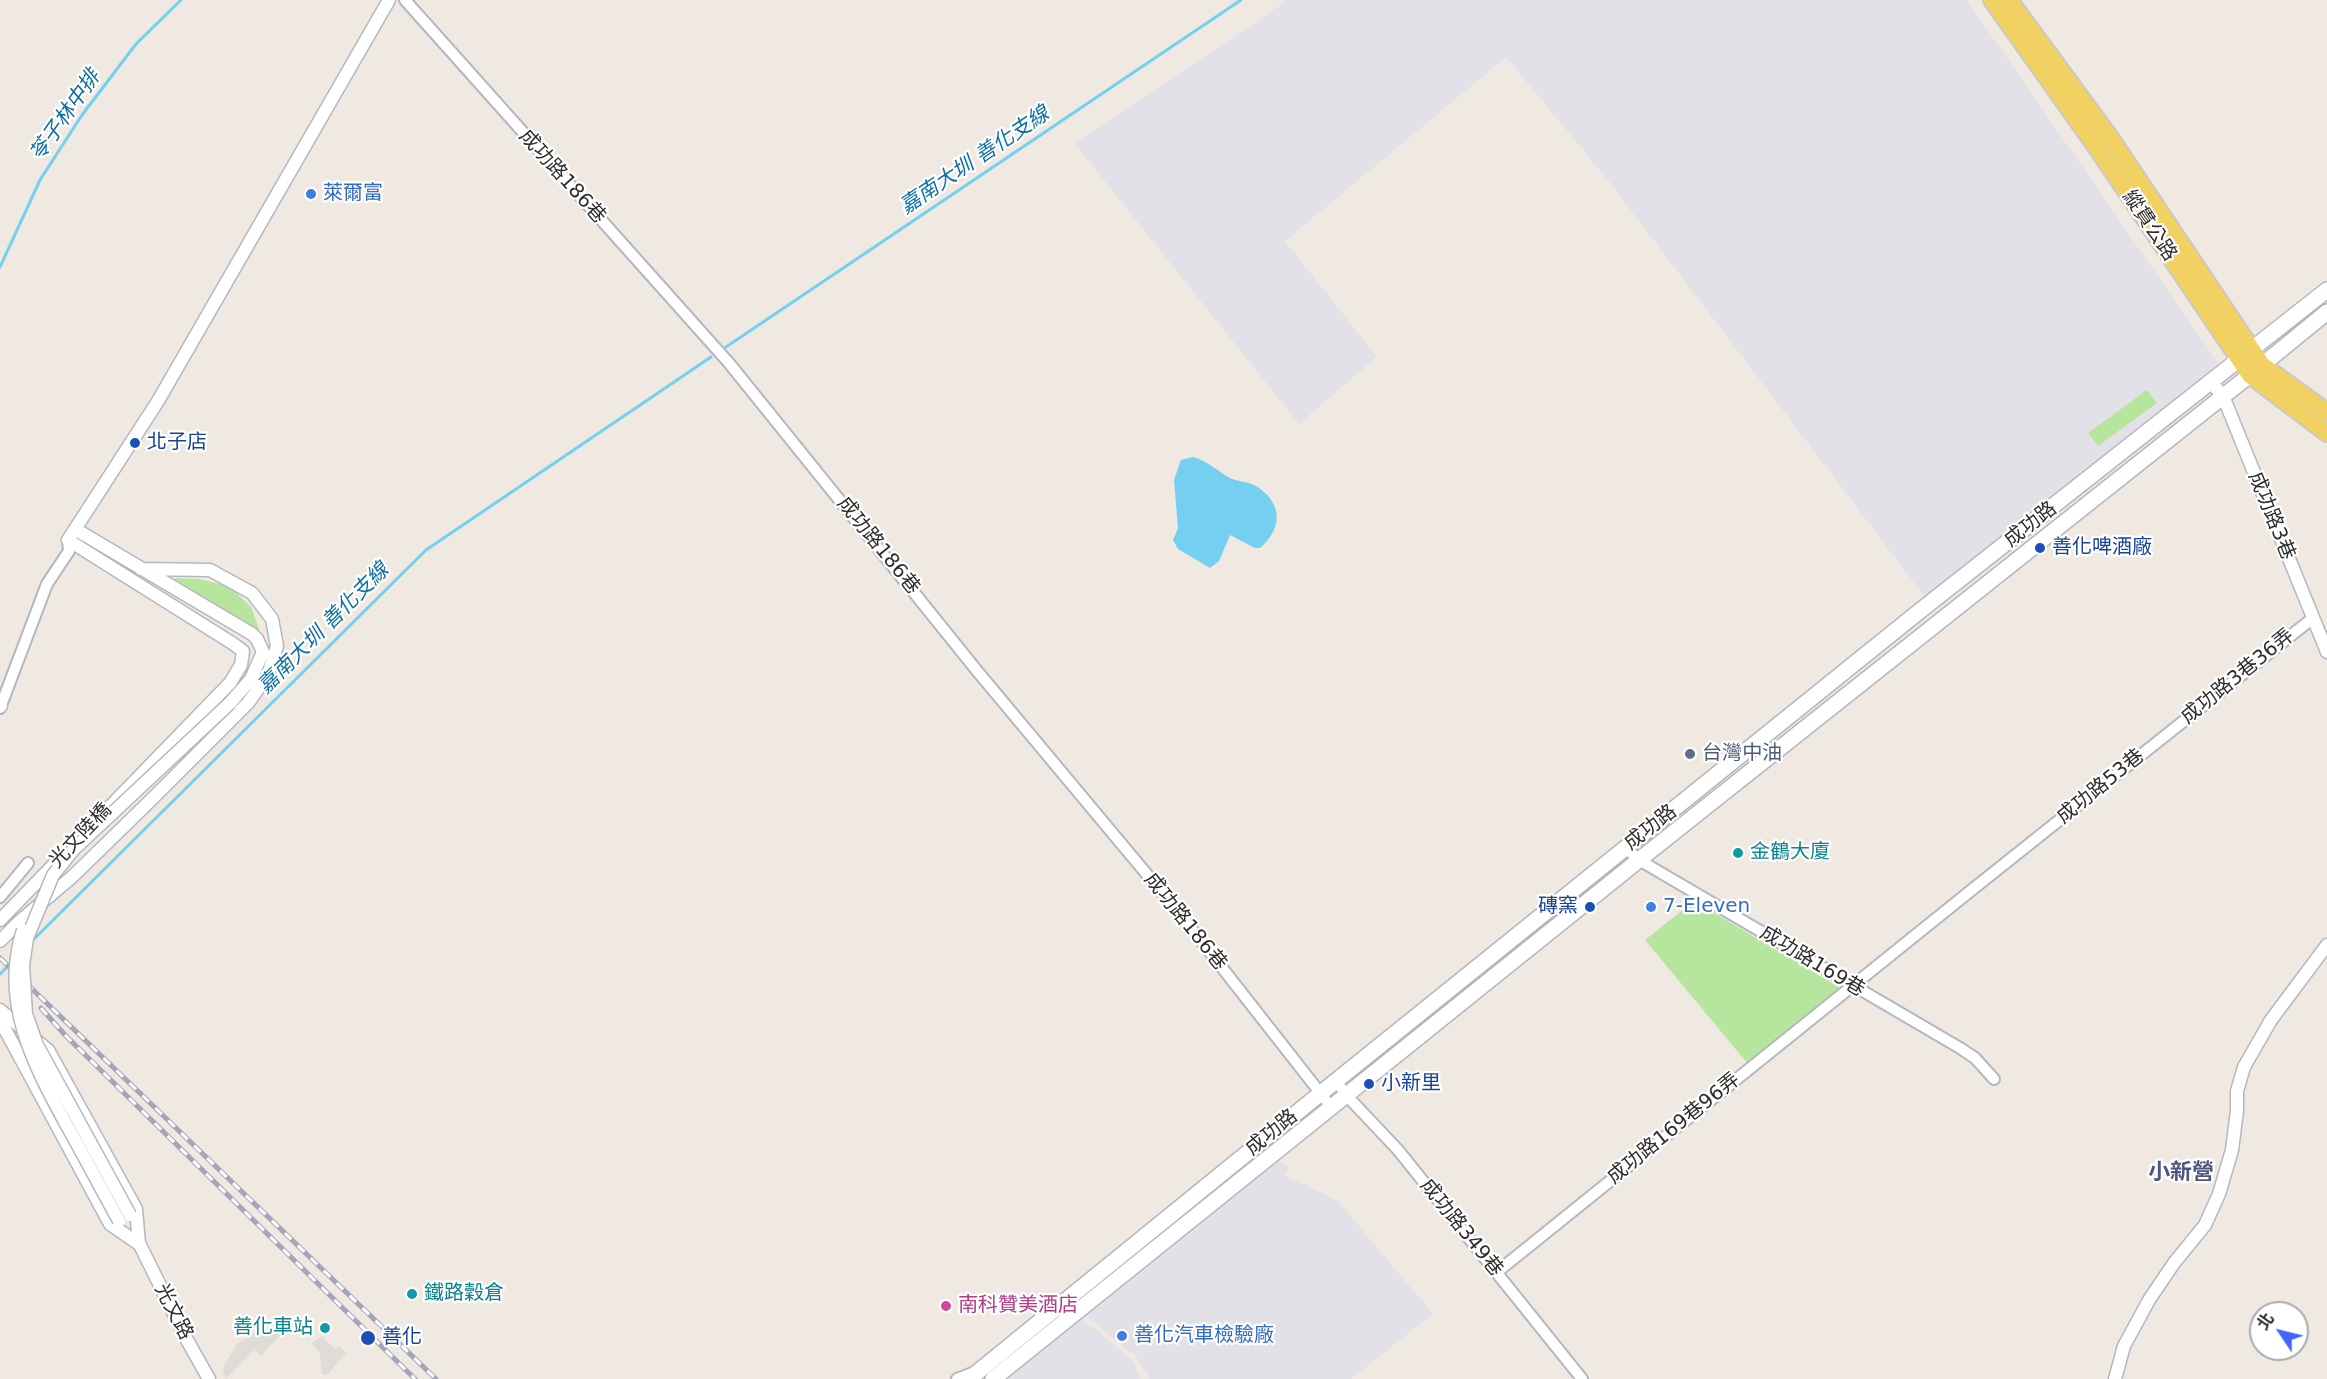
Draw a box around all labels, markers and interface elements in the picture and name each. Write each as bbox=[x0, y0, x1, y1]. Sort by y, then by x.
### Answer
water label: 苓子林中排 bbox=[26, 66, 106, 166]
water label: 嘉南大圳 善化支線 bbox=[896, 102, 1054, 220]
street label: 成功路186巷 bbox=[514, 125, 610, 229]
place label: 萊爾富 bbox=[323, 182, 383, 206]
street label: 縱貫公路 bbox=[2117, 186, 2181, 266]
marker: 萊爾富 bbox=[304, 187, 318, 201]
place label: 北子店 bbox=[147, 431, 207, 455]
marker: 北子店 bbox=[128, 436, 142, 450]
street label: 成功路3巷 bbox=[2243, 469, 2299, 563]
street label: 成功路186巷 bbox=[831, 493, 925, 599]
street label: 成功路 bbox=[2000, 497, 2062, 553]
place label: 善化啤酒廠 bbox=[2052, 536, 2152, 560]
marker: 善化啤酒廠 bbox=[2033, 541, 2047, 555]
water label: 嘉南大圳 善化支線 bbox=[253, 558, 395, 700]
street label: 成功路3巷36弄 bbox=[2177, 624, 2299, 730]
place label: 台灣中油 bbox=[1702, 742, 1782, 766]
street label: 成功路53巷 bbox=[2052, 744, 2150, 830]
marker: 台灣中油 bbox=[1683, 747, 1697, 761]
street label: 光文陸橋 bbox=[45, 799, 117, 873]
street label: 成功路 bbox=[1620, 800, 1682, 856]
place label: 金鶴大廈 bbox=[1750, 841, 1830, 865]
marker: 金鶴大廈 bbox=[1731, 846, 1745, 860]
street label: 成功路186巷 bbox=[1138, 869, 1232, 975]
place label: 磚窯 bbox=[1538, 895, 1578, 919]
place label: 7-Eleven bbox=[1663, 895, 1750, 919]
marker: 磚窯 bbox=[1583, 900, 1597, 914]
marker: 7-Eleven bbox=[1644, 900, 1658, 914]
street label: 成功路169巷 bbox=[1755, 921, 1869, 1003]
street label: 成功路169巷96弄 bbox=[1603, 1068, 1745, 1190]
place label: 小新里 bbox=[1381, 1072, 1441, 1096]
marker: 小新里 bbox=[1362, 1077, 1376, 1091]
street label: 成功路 bbox=[1241, 1105, 1303, 1161]
district label: 小新營 bbox=[2148, 1160, 2214, 1186]
street label: 成功路349巷 bbox=[1414, 1175, 1508, 1281]
street label: 光文路 bbox=[149, 1280, 197, 1344]
place label: 鐵路穀倉 bbox=[424, 1282, 504, 1306]
marker: 鐵路穀倉 bbox=[405, 1287, 419, 1301]
place label: 南科贊美酒店 bbox=[958, 1294, 1078, 1318]
marker: 南科贊美酒店 bbox=[939, 1299, 953, 1313]
north arrow bbox=[2249, 1301, 2309, 1361]
text: 北 bbox=[2253, 1310, 2278, 1334]
place label: 善化車站 bbox=[233, 1316, 313, 1340]
marker: 善化車站 bbox=[318, 1321, 332, 1335]
place label: 善化汽車檢驗廠 bbox=[1134, 1324, 1274, 1348]
place label: 善化 bbox=[382, 1326, 422, 1350]
marker: 善化 bbox=[359, 1329, 377, 1347]
marker: 善化汽車檢驗廠 bbox=[1115, 1329, 1129, 1343]

